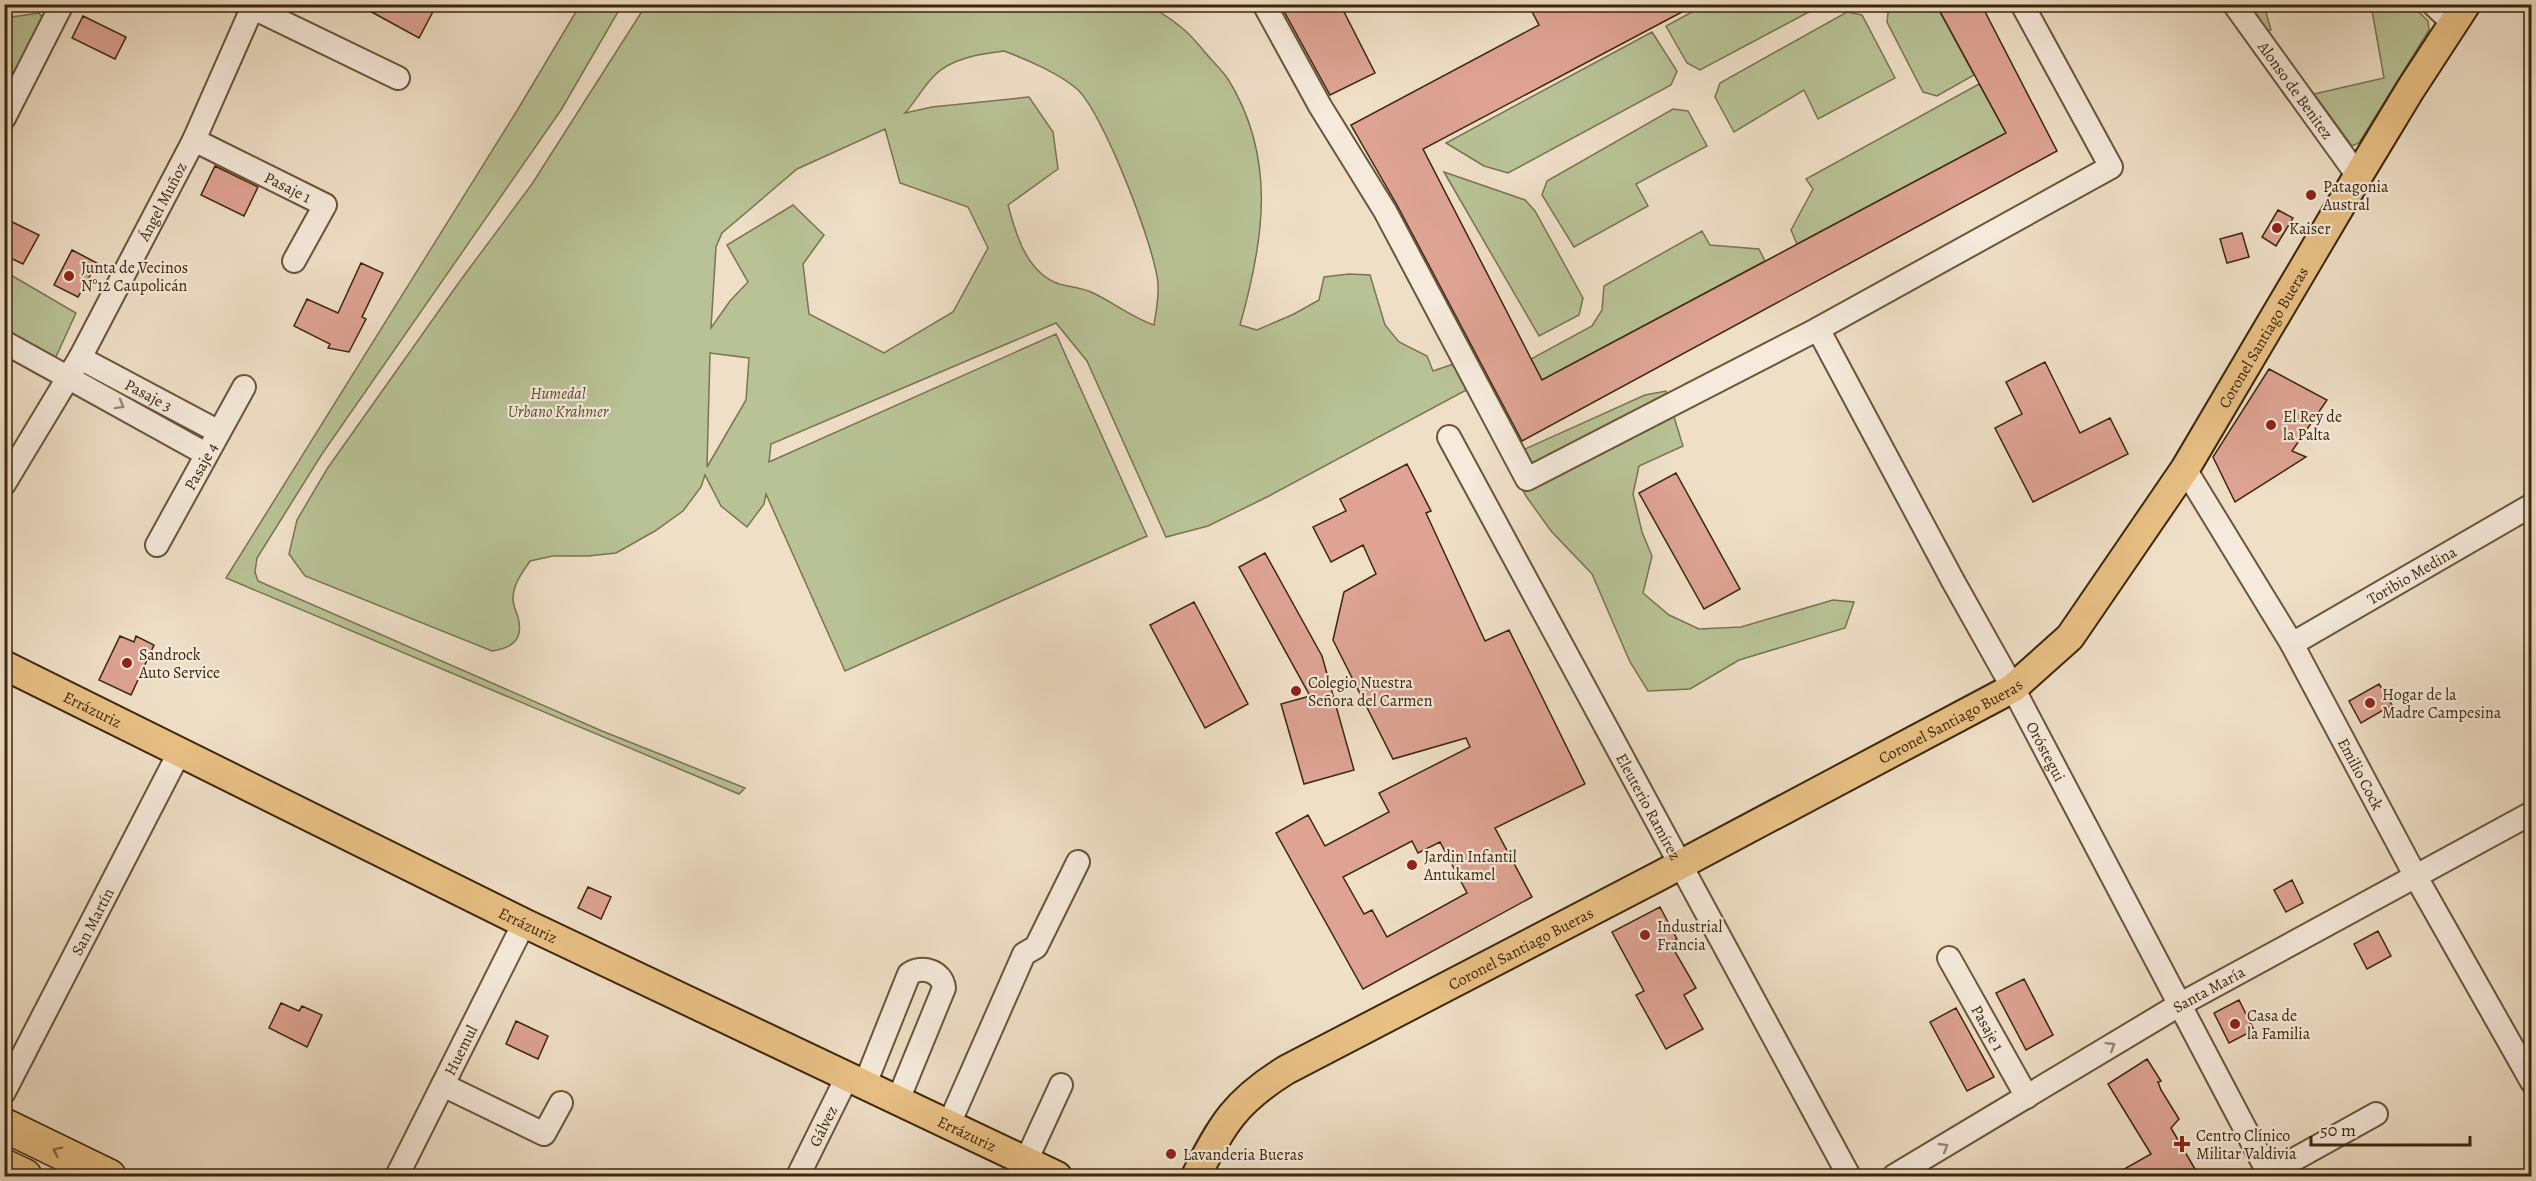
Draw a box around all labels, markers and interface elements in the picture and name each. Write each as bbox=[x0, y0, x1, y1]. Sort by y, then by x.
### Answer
street label: Alonso de Benitez bbox=[2252, 36, 2338, 144]
street label: Ángel Muñoz bbox=[133, 158, 193, 246]
street label: Pasaje 1 bbox=[260, 167, 315, 209]
place label: Patagonia Austral bbox=[2322, 176, 2389, 216]
marker: Patagonia Austral bbox=[2304, 188, 2318, 202]
place label: Kaiser bbox=[2289, 218, 2331, 240]
marker: Kaiser bbox=[2270, 221, 2284, 235]
place label: Junta de Vecinos N°12 Caupolicán bbox=[81, 257, 188, 297]
street label: Coronel Santiago Bueras bbox=[2213, 263, 2314, 412]
marker: Junta de Vecinos N°12 Caupolicán bbox=[62, 269, 76, 283]
street label: Pasaje 3 bbox=[121, 374, 176, 417]
park label: Humedal Urbano Krahmer bbox=[508, 383, 609, 423]
one-way arrow bbox=[114, 398, 124, 409]
place label: El Rey de la Palta bbox=[2283, 406, 2342, 446]
marker: El Rey de la Palta bbox=[2264, 418, 2278, 432]
street label: Pasaje 4 bbox=[179, 439, 223, 494]
street label: Toribio Medina bbox=[2363, 541, 2461, 610]
place label: Sandrock Auto Service bbox=[138, 644, 220, 684]
marker: Sandrock Auto Service bbox=[120, 656, 134, 670]
place label: Colegio Nuestra Señora del Carmen bbox=[1308, 672, 1433, 712]
street label: Coronel Santiago Bueras bbox=[1875, 674, 2028, 770]
marker: Colegio Nuestra Señora del Carmen bbox=[1289, 684, 1303, 698]
place label: Hogar de la Madre Campesina bbox=[2382, 684, 2502, 724]
street label: Errázuriz bbox=[59, 686, 125, 734]
marker: Hogar de la Madre Campesina bbox=[2363, 696, 2377, 710]
street label: Oróstegui bbox=[2021, 718, 2070, 786]
street label: Emilio Cock bbox=[2332, 734, 2388, 814]
street label: Eleuterio Ramírez bbox=[1610, 749, 1686, 864]
place label: Jardin Infantil Antukamel bbox=[1423, 846, 1517, 886]
marker: Jardin Infantil Antukamel bbox=[1405, 858, 1419, 872]
street label: San Martín bbox=[66, 884, 120, 959]
street label: Errázuriz bbox=[495, 902, 561, 949]
street label: Coronel Santiago Bueras bbox=[1445, 902, 1597, 996]
place label: Industrial Francia bbox=[1657, 916, 1722, 956]
marker: Industrial Francia bbox=[1638, 928, 1652, 942]
street label: Santa María bbox=[2169, 961, 2250, 1018]
street label: Pasaje 1 bbox=[1966, 1001, 2009, 1056]
place label: Casa de la Familia bbox=[2247, 1005, 2311, 1045]
marker: Casa de la Familia bbox=[2228, 1017, 2242, 1031]
street label: Huemul bbox=[439, 1021, 483, 1079]
one-way arrow bbox=[2105, 1042, 2115, 1054]
street label: Gálvez bbox=[804, 1102, 843, 1151]
scale bar bbox=[2311, 1109, 2470, 1147]
street label: Errázuriz bbox=[934, 1111, 1000, 1158]
text: 50 m bbox=[2320, 1118, 2356, 1142]
place label: Centro Clínico Militar Valdivia bbox=[2196, 1125, 2297, 1165]
marker: Centro Clínico Militar Valdivia bbox=[2173, 1135, 2191, 1153]
one-way arrow bbox=[1938, 1142, 1948, 1154]
place label: Lavanderia Bueras bbox=[1183, 1144, 1304, 1166]
one-way arrow bbox=[52, 1146, 63, 1158]
marker: Lavanderia Bueras bbox=[1164, 1147, 1178, 1161]

